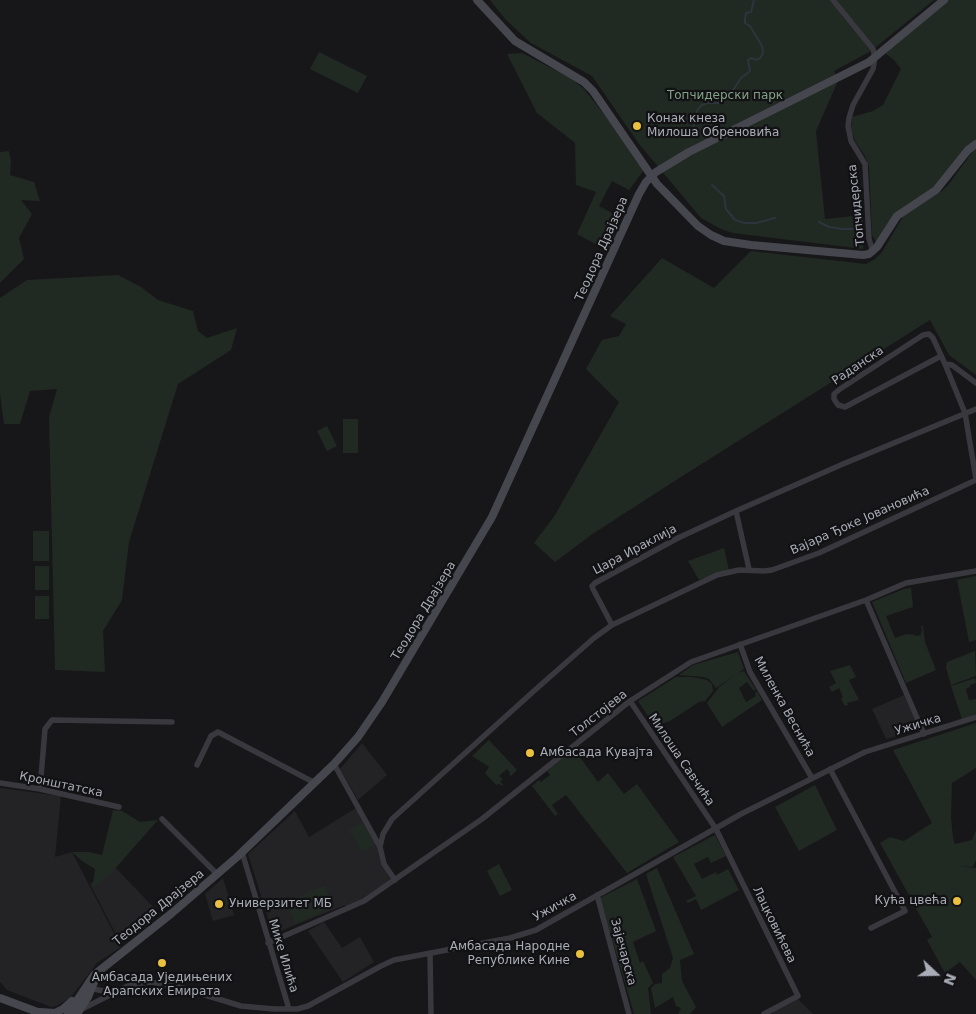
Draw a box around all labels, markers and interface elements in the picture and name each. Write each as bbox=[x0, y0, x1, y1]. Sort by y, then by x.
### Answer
park label: Топчидерски парк bbox=[667, 89, 783, 103]
place label: Конак кнеза Милоша Обреновића bbox=[647, 112, 779, 140]
marker: Конак кнеза Милоша Обреновића bbox=[631, 120, 643, 132]
street label: Топчидерска bbox=[846, 164, 868, 246]
street label: Теодора Драјзера bbox=[572, 195, 632, 303]
street label: Раданска bbox=[829, 343, 887, 389]
street label: Вајара Ђоке Јовановића bbox=[788, 484, 932, 558]
street label: Цара Ираклија bbox=[591, 522, 679, 578]
street label: Теодора Драјзера bbox=[389, 559, 459, 663]
street label: Миленка Веснића bbox=[750, 654, 818, 760]
street label: Толстојева bbox=[568, 687, 630, 741]
street label: Милоша Савчића bbox=[645, 711, 717, 809]
street label: Ужичка bbox=[893, 711, 943, 739]
place label: Амбасада Кувајта bbox=[540, 746, 653, 760]
marker: Амбасада Кувајта bbox=[524, 747, 536, 759]
street label: Кронштатска bbox=[18, 769, 104, 801]
street label: Теодора Драјзера bbox=[111, 867, 207, 949]
street label: Лацковићева bbox=[749, 884, 799, 966]
street label: Ужичка bbox=[531, 889, 579, 925]
place label: Кућа цвећа bbox=[875, 894, 947, 908]
marker: Кућа цвећа bbox=[951, 895, 963, 907]
place label: Универзитет МБ bbox=[229, 897, 332, 911]
marker: Универзитет МБ bbox=[213, 898, 225, 910]
street label: Мике Илића bbox=[265, 917, 301, 995]
street label: Зајечарска bbox=[607, 917, 639, 987]
place label: Амбасада Народне Републике Кине bbox=[450, 940, 570, 968]
marker: Амбасада Народне Републике Кине bbox=[574, 948, 586, 960]
north arrow bbox=[911, 949, 961, 999]
marker: Амбасада Уједињених Арапских Емирата bbox=[156, 957, 168, 969]
place label: Амбасада Уједињених Арапских Емирата bbox=[92, 971, 232, 999]
text: N bbox=[940, 971, 960, 988]

